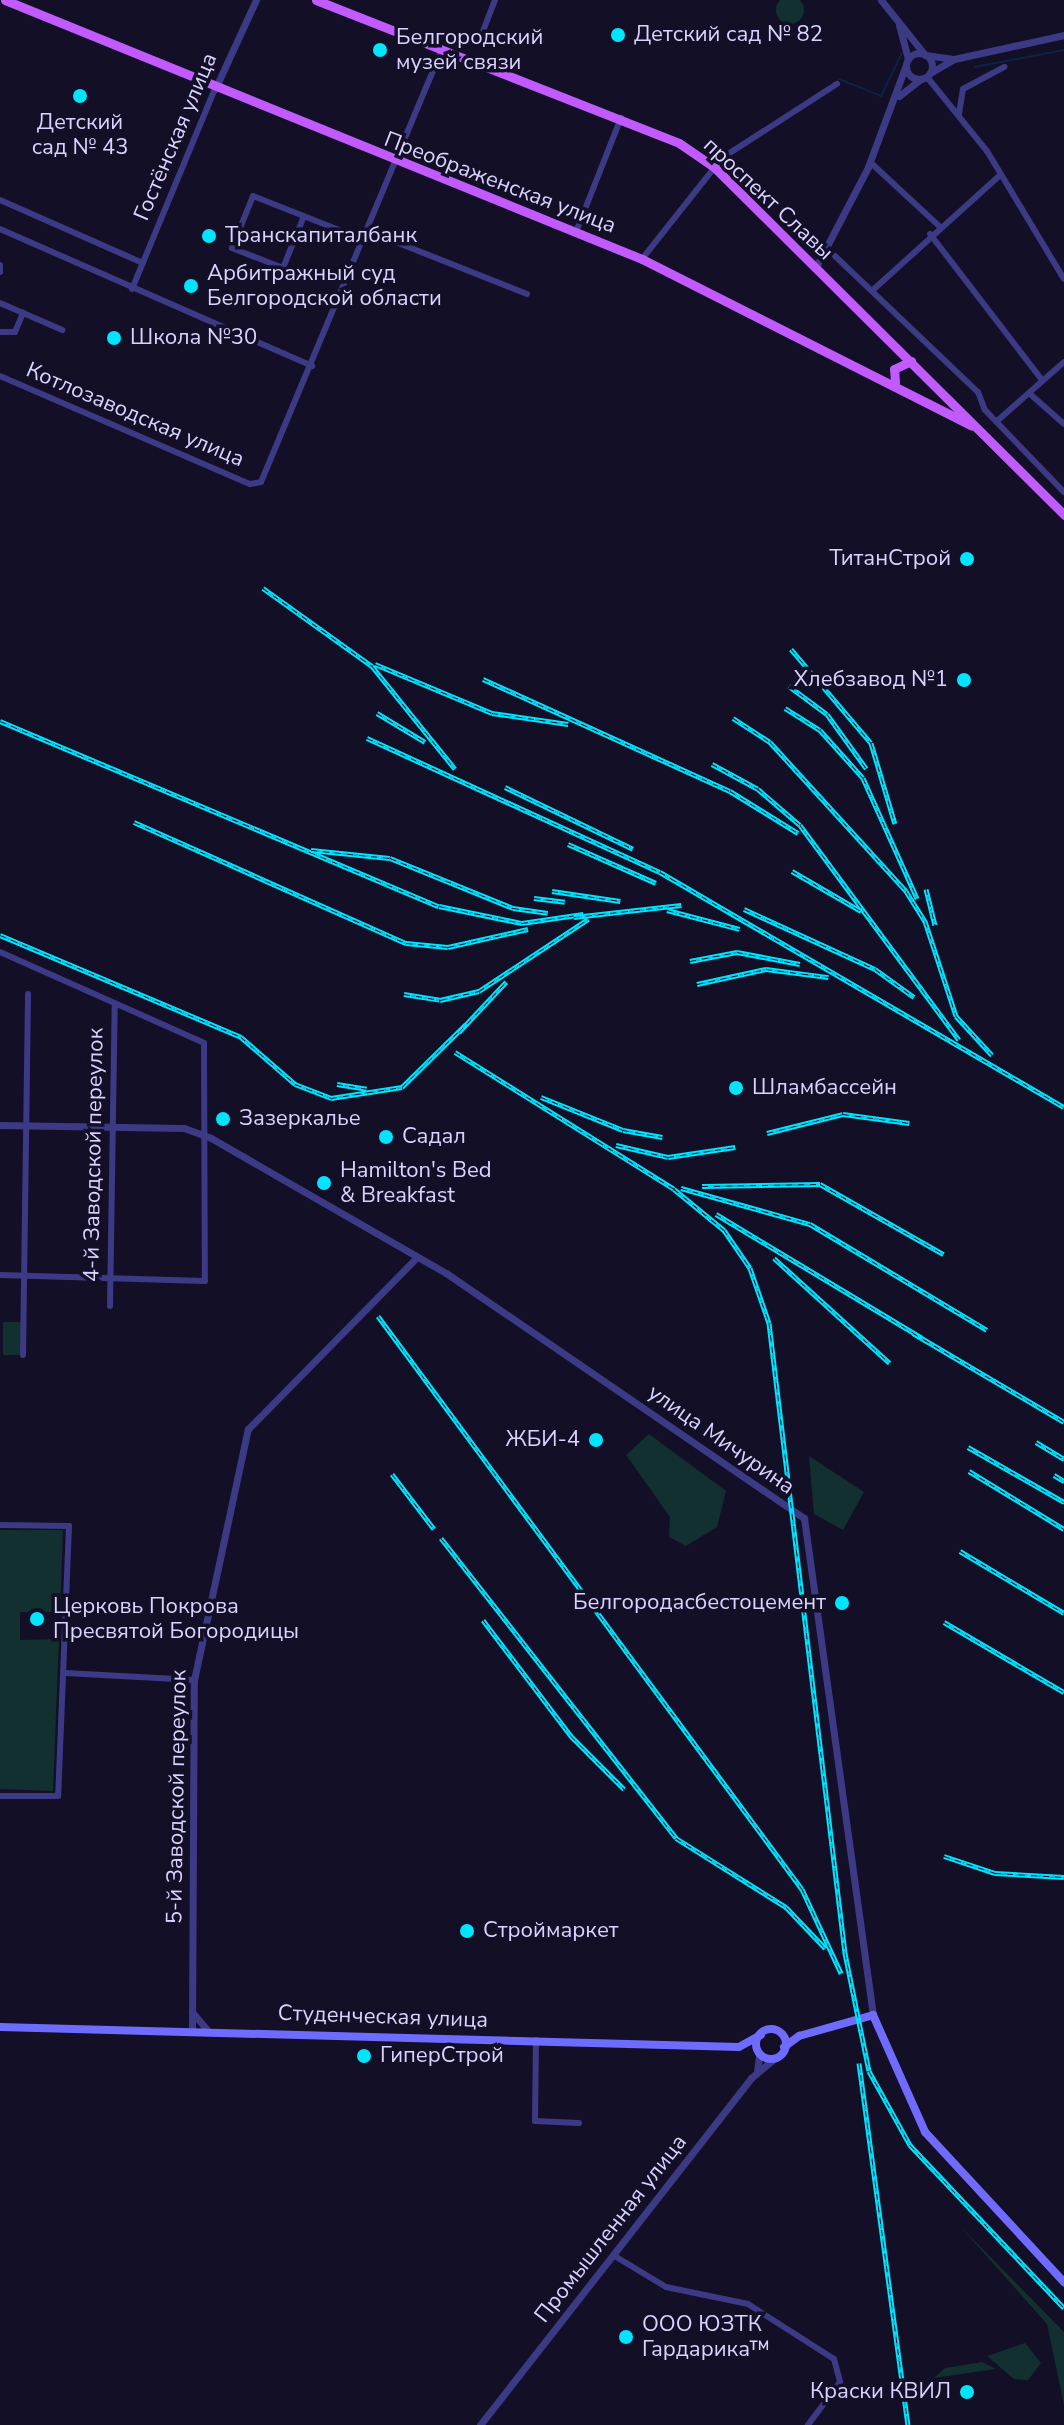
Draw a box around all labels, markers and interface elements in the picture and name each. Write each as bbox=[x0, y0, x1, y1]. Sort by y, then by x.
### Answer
place label: Детский сад № 82 bbox=[634, 22, 823, 48]
place label: Белгородский музей связи bbox=[396, 24, 543, 76]
marker: Детский сад № 82 bbox=[609, 26, 627, 44]
marker: Белгородский музей связи bbox=[371, 41, 389, 59]
street label: Гостёнская улица bbox=[129, 49, 223, 225]
marker: Детский сад № 43 bbox=[71, 87, 89, 105]
place label: Детский сад № 43 bbox=[32, 109, 128, 160]
street label: Преображенская улица bbox=[380, 127, 620, 239]
street label: проспект Славы bbox=[698, 132, 838, 266]
place label: Транскапиталбанк bbox=[225, 223, 417, 249]
marker: Транскапиталбанк bbox=[200, 227, 218, 245]
place label: Арбитражный суд Белгородской области bbox=[207, 260, 442, 312]
marker: Арбитражный суд Белгородской области bbox=[182, 277, 200, 295]
place label: Школа №30 bbox=[130, 325, 257, 351]
marker: Школа №30 bbox=[105, 329, 123, 347]
street label: Котлозаводская улица bbox=[22, 357, 248, 473]
place label: ТитанСтрой bbox=[829, 546, 951, 572]
marker: ТитанСтрой bbox=[958, 550, 976, 568]
place label: Хлебзавод №1 bbox=[794, 667, 948, 693]
marker: Хлебзавод №1 bbox=[955, 671, 973, 689]
street label: 4-й Заводской переулок bbox=[79, 1028, 109, 1282]
place label: Шламбассейн bbox=[752, 1075, 897, 1101]
marker: Шламбассейн bbox=[727, 1079, 745, 1097]
place label: Зазеркалье bbox=[239, 1106, 361, 1132]
marker: Зазеркалье bbox=[214, 1110, 232, 1128]
place label: Садал bbox=[402, 1124, 466, 1150]
marker: Садал bbox=[377, 1128, 395, 1146]
place label: Hamilton's Bed & Breakfast bbox=[340, 1157, 491, 1208]
marker: Hamilton's Bed & Breakfast bbox=[315, 1174, 333, 1192]
street label: улица Мичурина bbox=[643, 1380, 799, 1500]
place label: ЖБИ-4 bbox=[505, 1427, 580, 1453]
marker: ЖБИ-4 bbox=[587, 1431, 605, 1449]
place label: Белгородасбестоцемент bbox=[573, 1590, 826, 1616]
place label: Церковь Покрова Пресвятой Богородицы bbox=[53, 1593, 299, 1644]
marker: Белгородасбестоцемент bbox=[833, 1594, 851, 1612]
marker: Церковь Покрова Пресвятой Богородицы bbox=[28, 1610, 46, 1628]
street label: 5-й Заводской переулок bbox=[162, 1670, 192, 1924]
place label: Строймаркет bbox=[483, 1918, 619, 1944]
marker: Строймаркет bbox=[458, 1922, 476, 1940]
street label: Студенческая улица bbox=[277, 2000, 489, 2034]
place label: ГиперСтрой bbox=[380, 2043, 504, 2069]
marker: ГиперСтрой bbox=[355, 2047, 373, 2065]
street label: Промышленная улица bbox=[529, 2130, 693, 2328]
place label: ООО ЮЗТК Гардарика™ bbox=[642, 2311, 770, 2362]
marker: ООО ЮЗТК Гардарика™ bbox=[617, 2328, 635, 2346]
place label: Краски КВИЛ bbox=[810, 2379, 951, 2405]
marker: Краски КВИЛ bbox=[958, 2383, 976, 2401]

